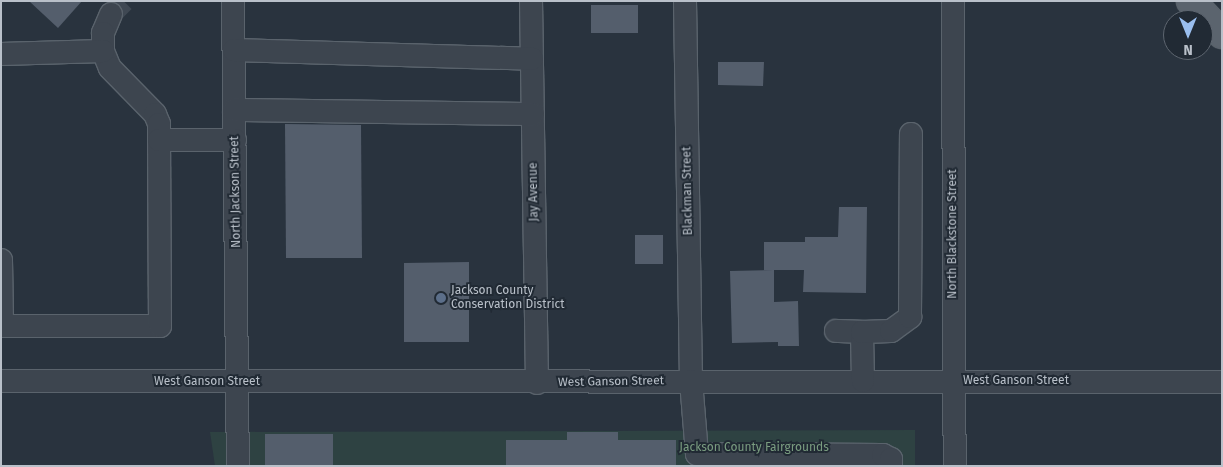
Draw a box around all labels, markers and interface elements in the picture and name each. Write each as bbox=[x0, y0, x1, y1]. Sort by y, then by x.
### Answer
north arrow bbox=[1163, 10, 1213, 60]
text: N bbox=[1183, 41, 1193, 58]
street label: North Jackson Street bbox=[228, 136, 244, 248]
street label: Blackman Street bbox=[680, 147, 696, 235]
street label: Jay Avenue bbox=[526, 162, 542, 222]
street label: North Blackstone Street bbox=[946, 169, 960, 299]
place label: Jackson County Conservation District bbox=[451, 284, 565, 312]
marker: Jackson County Conservation District bbox=[435, 292, 447, 304]
street label: West Ganson Street bbox=[558, 374, 664, 390]
street label: West Ganson Street bbox=[963, 374, 1069, 388]
street label: West Ganson Street bbox=[154, 375, 260, 389]
park label: Jackson County Fairgrounds bbox=[679, 441, 829, 455]

